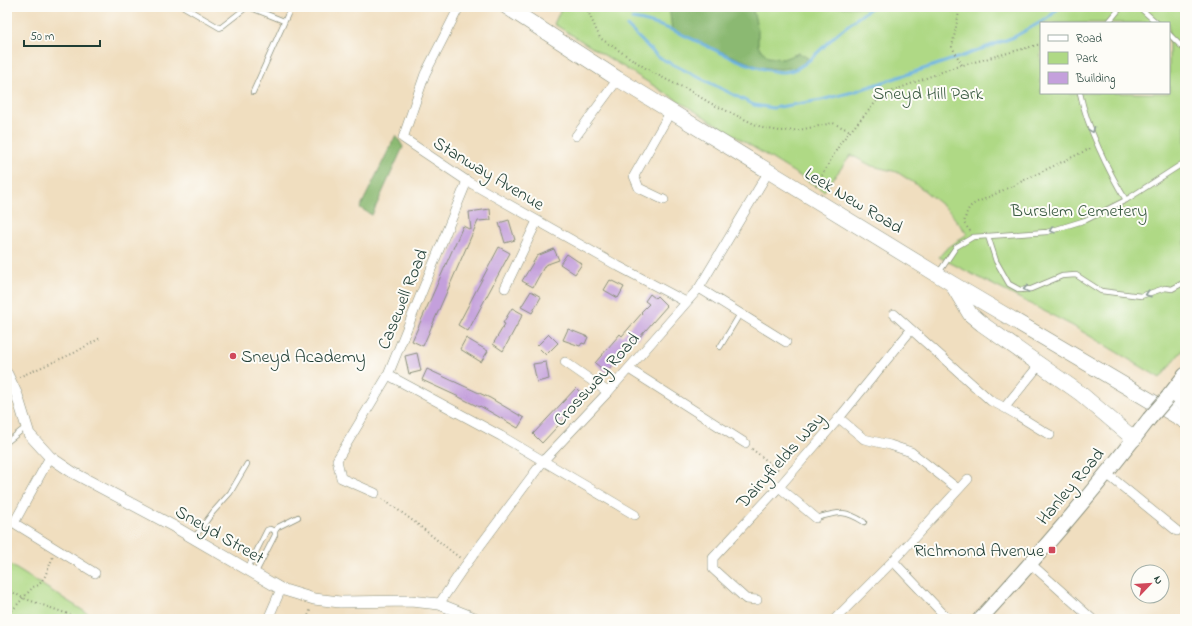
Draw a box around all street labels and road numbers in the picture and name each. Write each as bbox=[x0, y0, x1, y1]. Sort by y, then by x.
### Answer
street label: Stanway Avenue bbox=[427, 131, 549, 219]
street label: Leek New Road bbox=[799, 162, 907, 241]
street label: Casewell Road bbox=[372, 246, 436, 354]
street label: Crossway Road bbox=[548, 328, 647, 433]
street label: Dairyfields Way bbox=[730, 407, 832, 516]
street label: Hanley Road bbox=[1031, 443, 1112, 532]
street label: Sneyd Street bbox=[170, 500, 268, 572]

